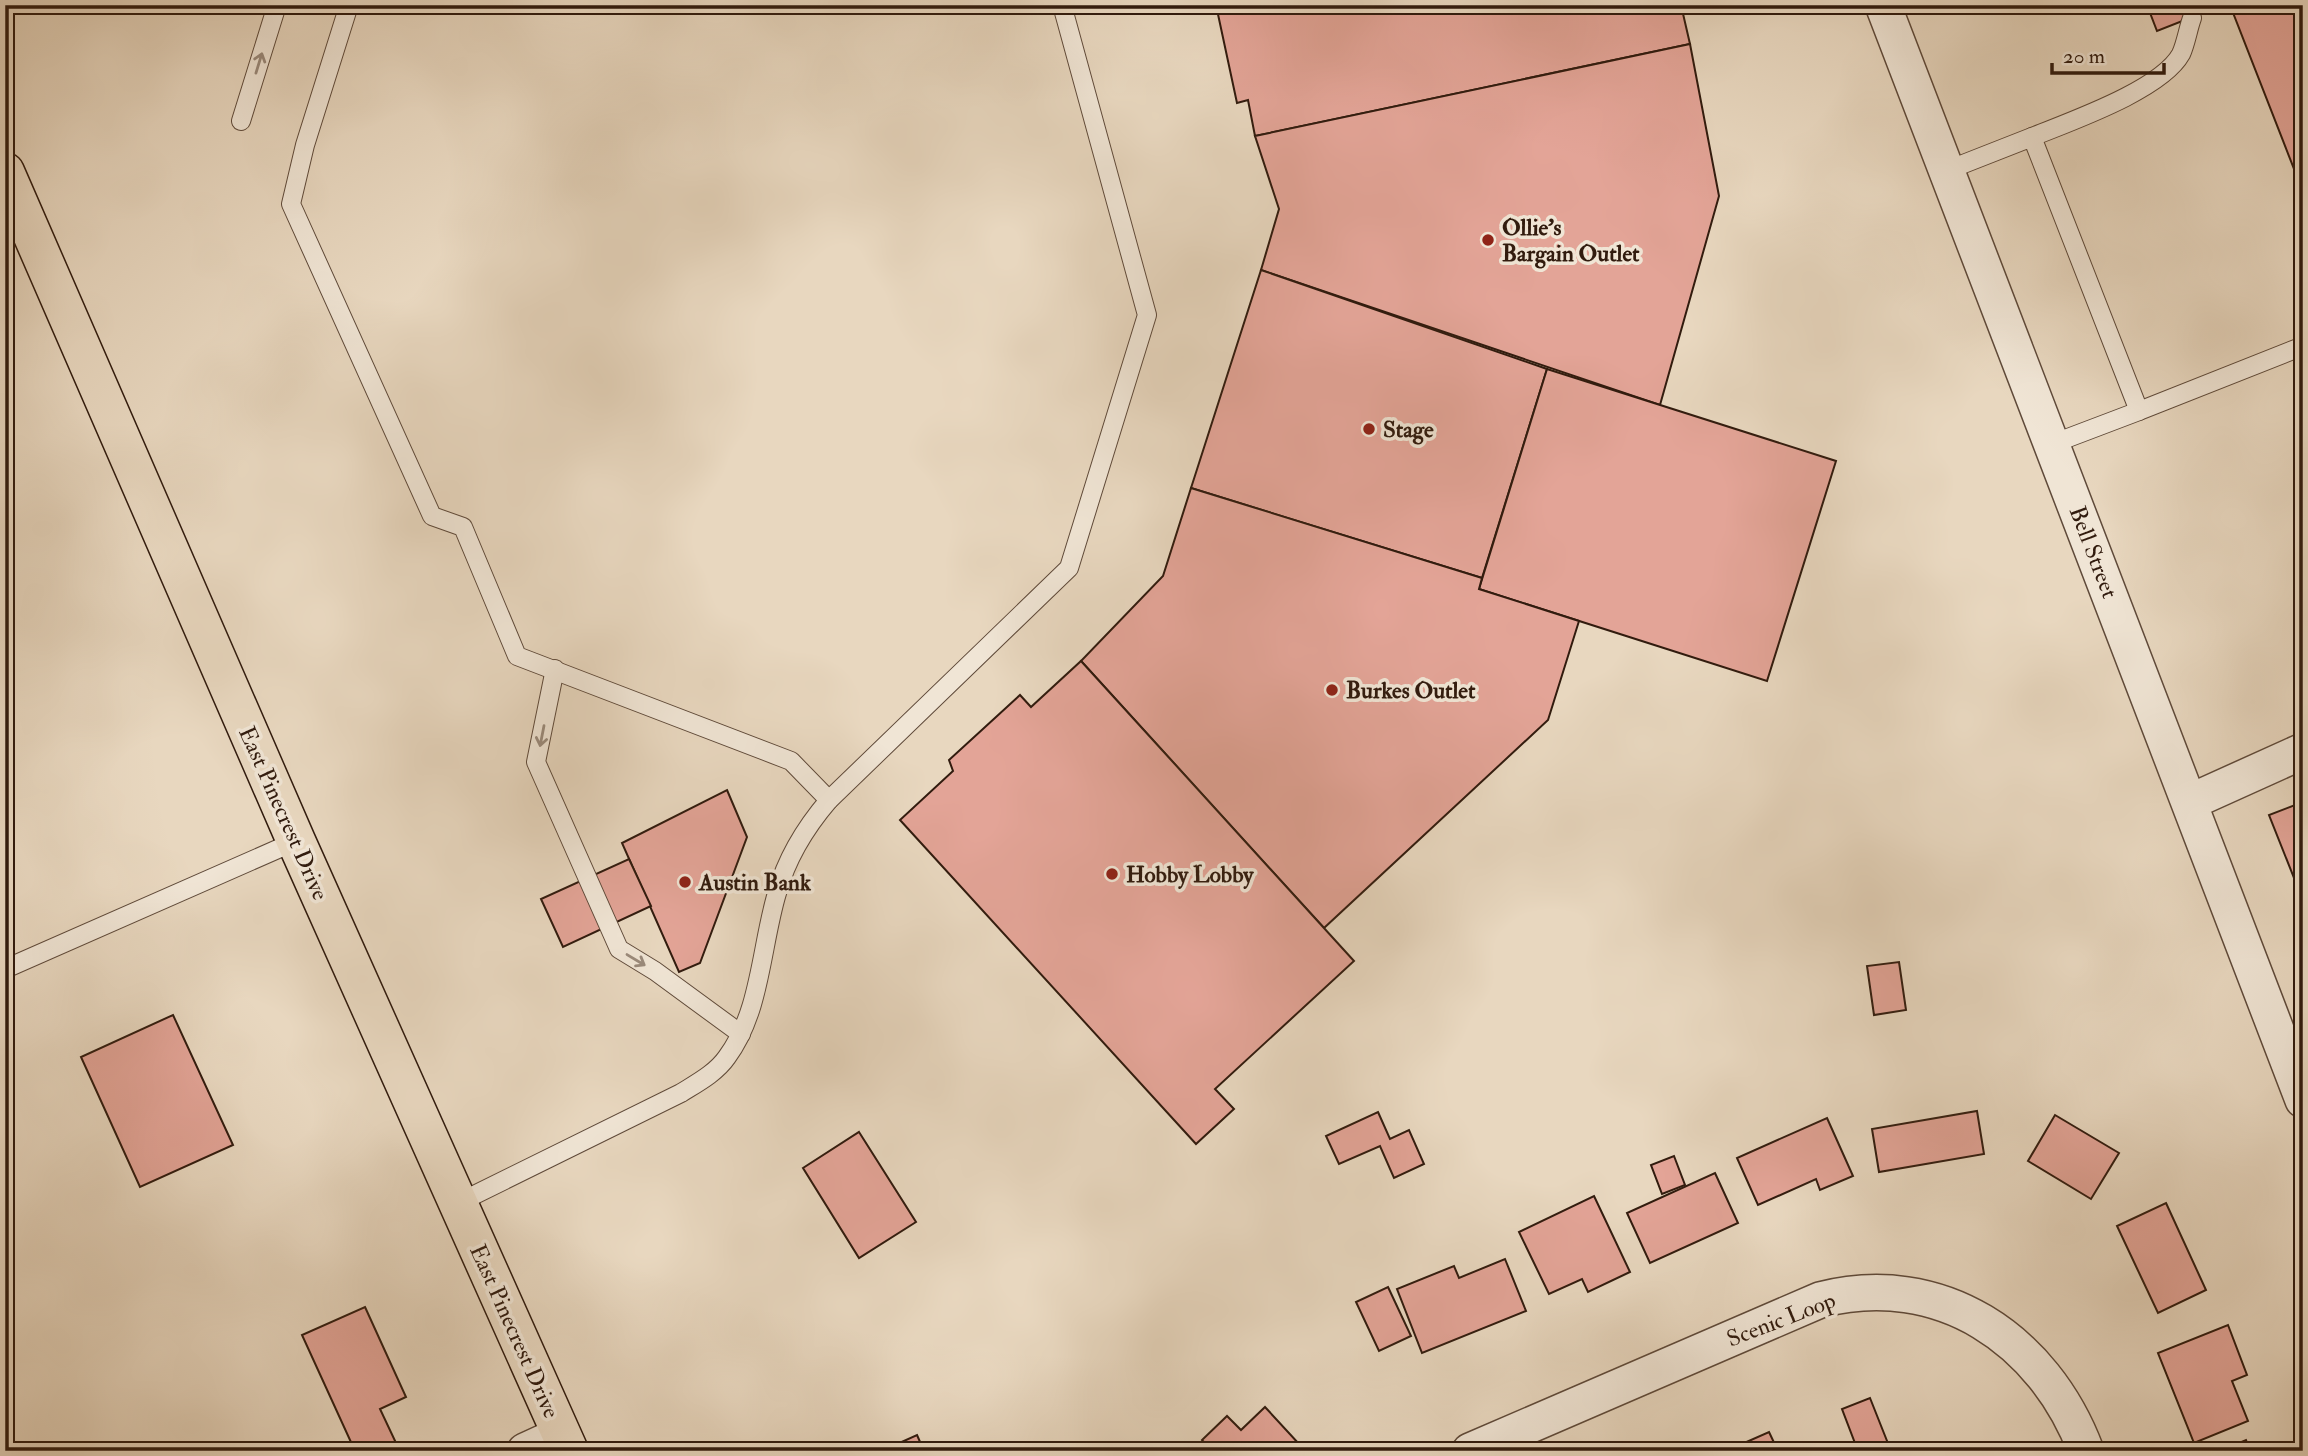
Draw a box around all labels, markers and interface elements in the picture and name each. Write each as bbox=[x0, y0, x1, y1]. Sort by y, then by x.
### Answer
scale bar bbox=[2052, 32, 2164, 76]
text: 20 m bbox=[2063, 43, 2105, 70]
one-way arrow bbox=[254, 52, 267, 74]
place label: Ollie's Bargain Outlet bbox=[1502, 213, 1640, 269]
marker: Ollie's Bargain Outlet bbox=[1480, 232, 1496, 248]
place label: Stage bbox=[1383, 415, 1434, 445]
marker: Stage bbox=[1361, 421, 1377, 437]
street label: Bell Street bbox=[2063, 502, 2124, 603]
place label: Burkes Outlet bbox=[1346, 676, 1476, 705]
marker: Burkes Outlet bbox=[1324, 682, 1340, 698]
street label: East Pinecrest Drive bbox=[232, 722, 335, 905]
one-way arrow bbox=[534, 724, 548, 747]
place label: Hobby Lobby bbox=[1126, 860, 1254, 890]
marker: Hobby Lobby bbox=[1104, 866, 1120, 882]
place label: Austin Bank bbox=[698, 868, 812, 897]
marker: Austin Bank bbox=[677, 874, 693, 890]
one-way arrow bbox=[626, 953, 646, 967]
street label: East Pinecrest Drive bbox=[463, 1240, 566, 1423]
street label: Scenic Loop bbox=[1723, 1285, 1840, 1354]

